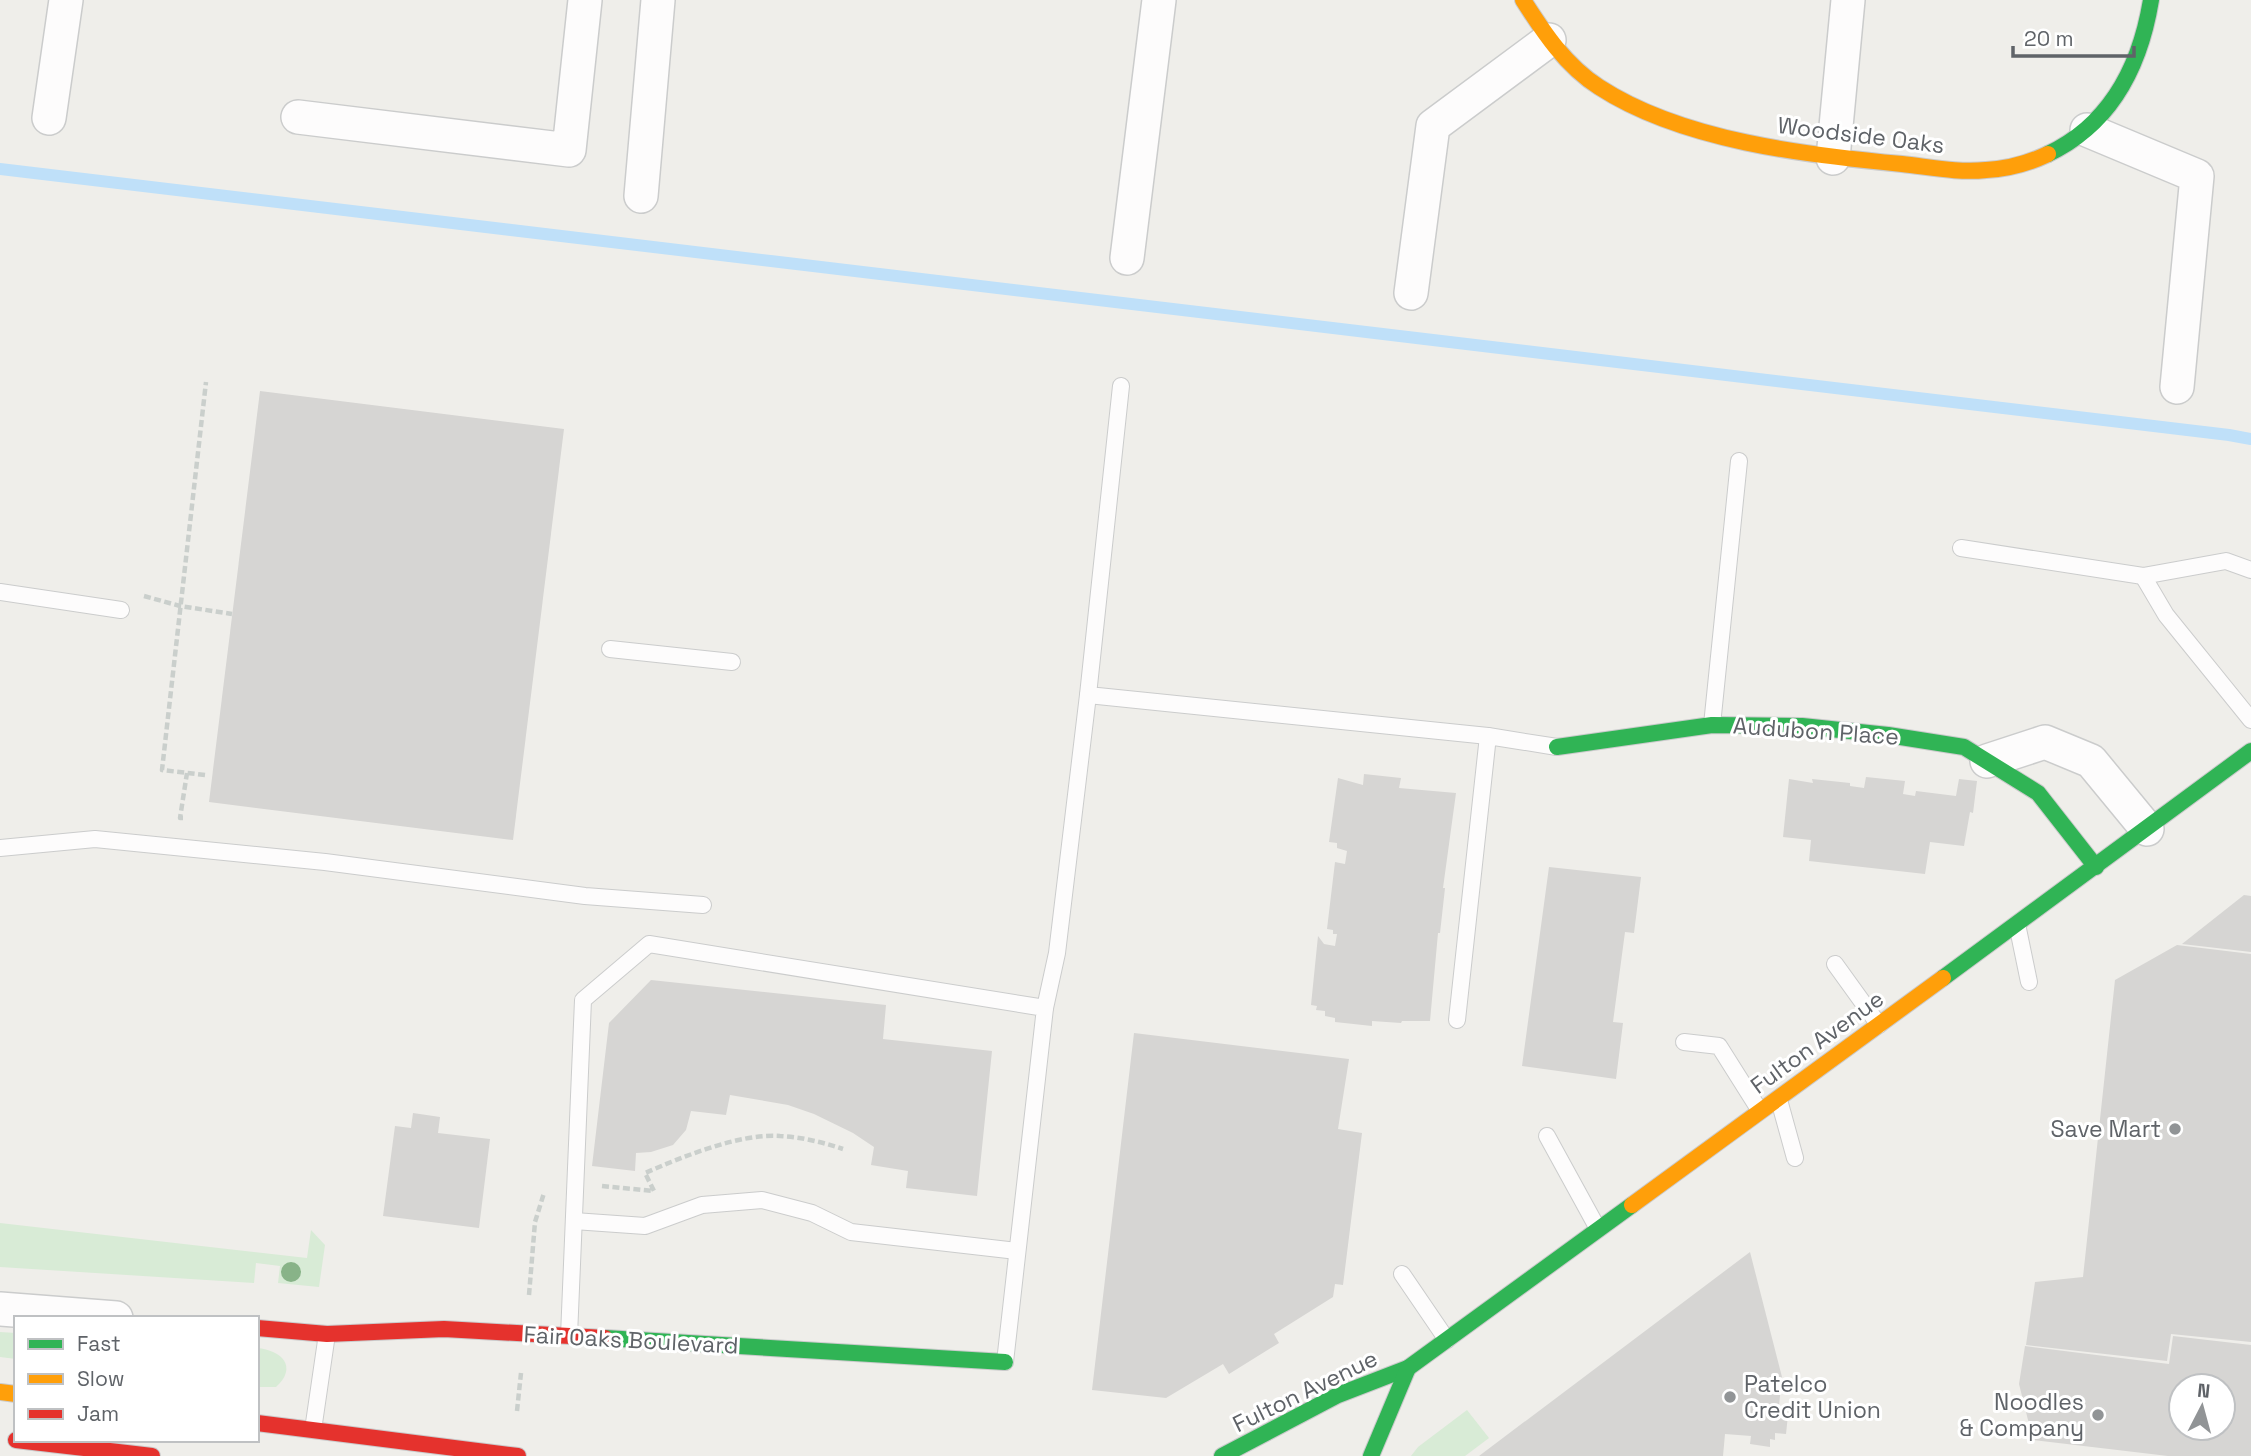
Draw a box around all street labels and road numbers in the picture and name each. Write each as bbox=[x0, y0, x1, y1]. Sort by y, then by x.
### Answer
street label: Woodside Oaks bbox=[1776, 110, 1946, 160]
street label: Audubon Place bbox=[1732, 710, 1900, 752]
street label: Fulton Avenue bbox=[1744, 984, 1890, 1100]
street label: Fair Oaks Boulevard bbox=[523, 1319, 739, 1361]
street label: Fulton Avenue bbox=[1228, 1343, 1382, 1439]

